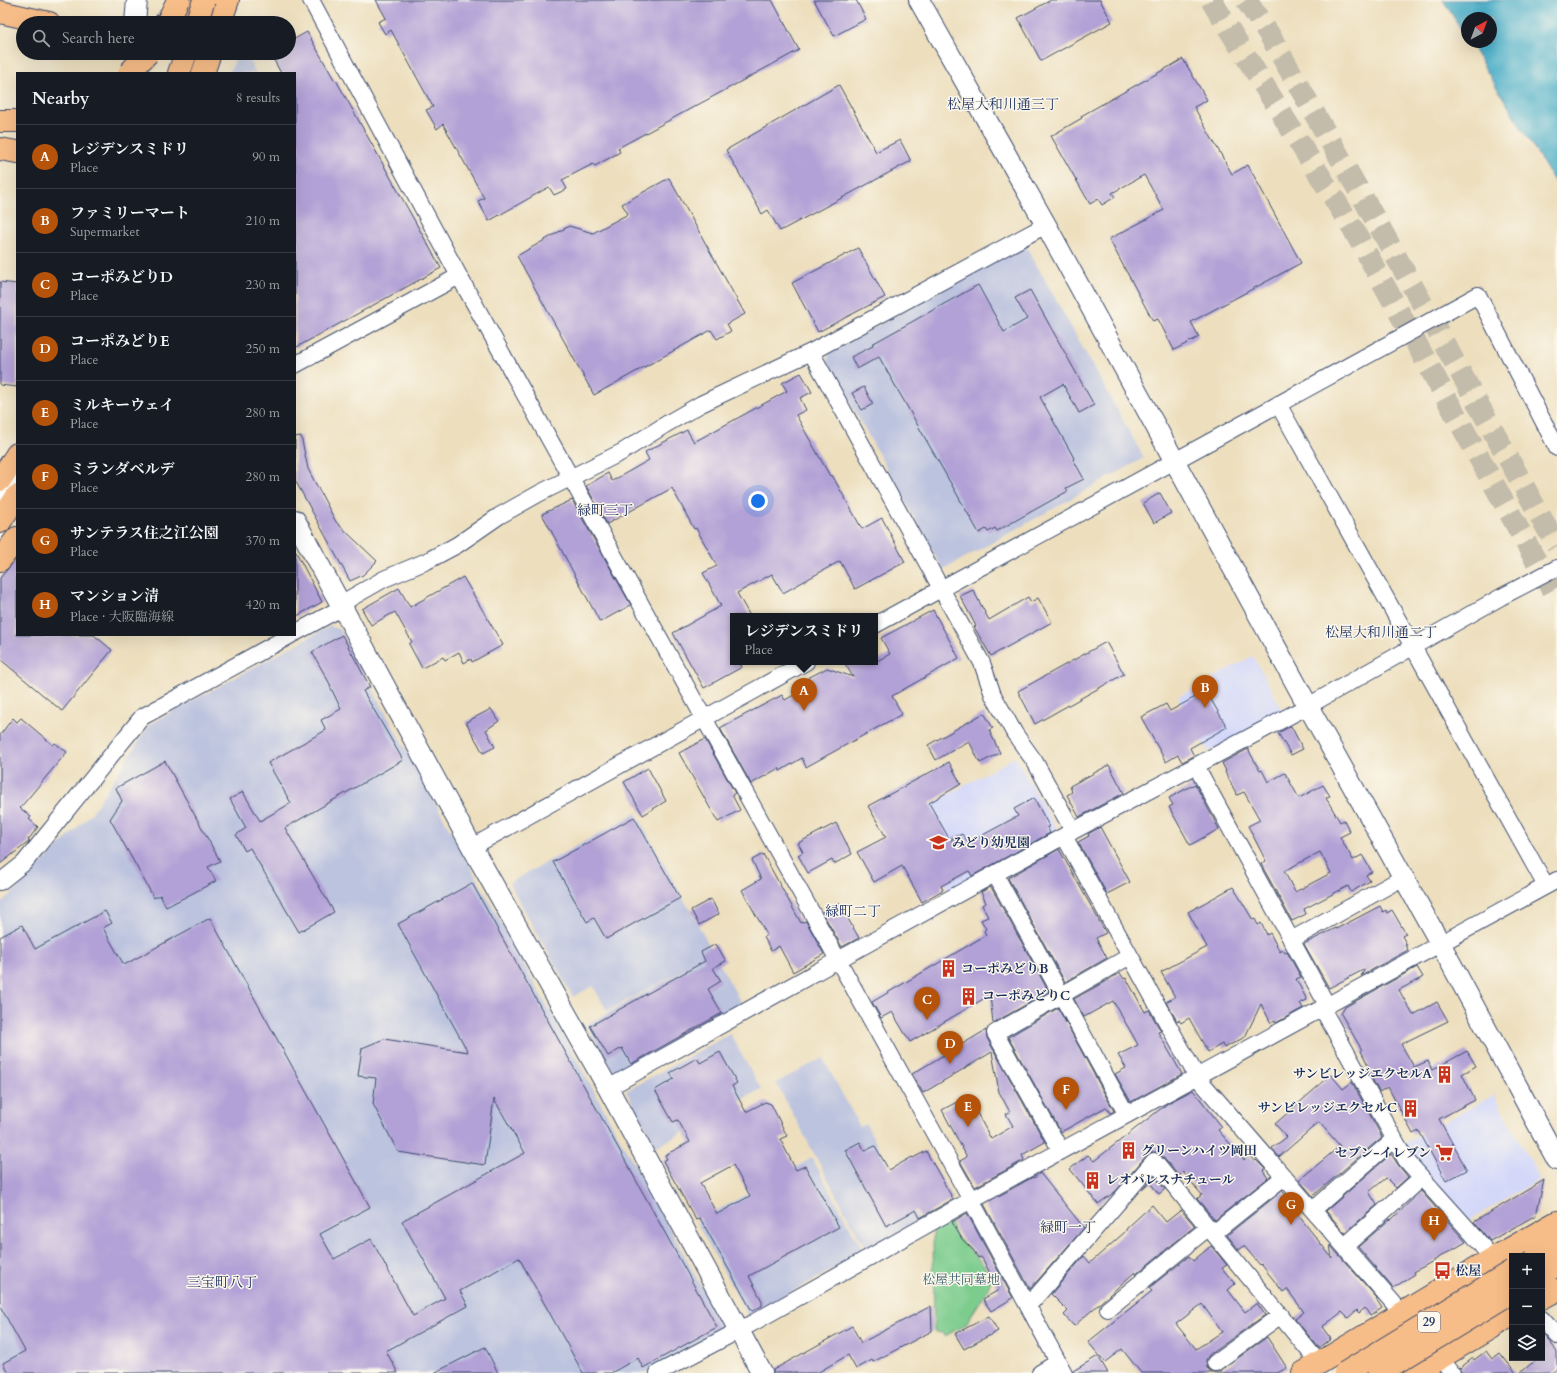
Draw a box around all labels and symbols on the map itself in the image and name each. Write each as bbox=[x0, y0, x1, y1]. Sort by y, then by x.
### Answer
north arrow bbox=[1461, 12, 1497, 48]
district label: 松屋大和川通三丁 bbox=[947, 95, 1059, 114]
your location bbox=[748, 491, 768, 511]
district label: 緑町三丁 bbox=[577, 501, 633, 520]
district label: 松屋大和川通二丁 bbox=[1325, 623, 1437, 642]
pin: B bbox=[1192, 675, 1218, 708]
pin: A bbox=[791, 678, 817, 711]
school or university icon: みどり幼児園 bbox=[929, 833, 949, 853]
place label: みどり幼児園 bbox=[952, 834, 1030, 852]
district label: 緑町二丁 bbox=[825, 902, 881, 921]
building icon: コーポみどりB bbox=[938, 959, 958, 979]
place label: コーポみどりB bbox=[961, 960, 1048, 978]
building icon: コーポみどりC bbox=[959, 986, 979, 1006]
pin: C bbox=[914, 987, 940, 1020]
place label: コーポみどりC bbox=[982, 987, 1070, 1005]
pin: D bbox=[937, 1031, 963, 1064]
building icon: サンビレッジエクセルA bbox=[1435, 1064, 1455, 1084]
place label: サンビレッジエクセルA bbox=[1293, 1065, 1432, 1083]
pin: F bbox=[1053, 1077, 1079, 1110]
pin: E bbox=[955, 1094, 981, 1127]
building icon: サンビレッジエクセルC bbox=[1400, 1098, 1420, 1118]
place label: サンビレッジエクセルC bbox=[1258, 1099, 1397, 1117]
building icon: グリーンハイツ岡田 bbox=[1118, 1141, 1138, 1161]
place label: グリーンハイツ岡田 bbox=[1141, 1142, 1257, 1160]
supermarket icon: セブン-イレブン bbox=[1434, 1143, 1454, 1163]
place label: セブン-イレブン bbox=[1335, 1144, 1431, 1162]
building icon: レオパレスナチュール bbox=[1083, 1170, 1103, 1190]
place label: レオパレスナチュール bbox=[1106, 1171, 1234, 1189]
pin: G bbox=[1278, 1192, 1304, 1225]
pin: H bbox=[1421, 1208, 1447, 1241]
district label: 緑町一丁 bbox=[1040, 1218, 1096, 1237]
bus stop icon: 松屋 bbox=[1432, 1261, 1452, 1281]
place label: 松屋 bbox=[1455, 1262, 1481, 1280]
park label: 松屋共同墓地 bbox=[922, 1271, 1000, 1289]
district label: 三宝町八丁 bbox=[187, 1273, 257, 1292]
road number: 29 bbox=[1418, 1312, 1440, 1332]

